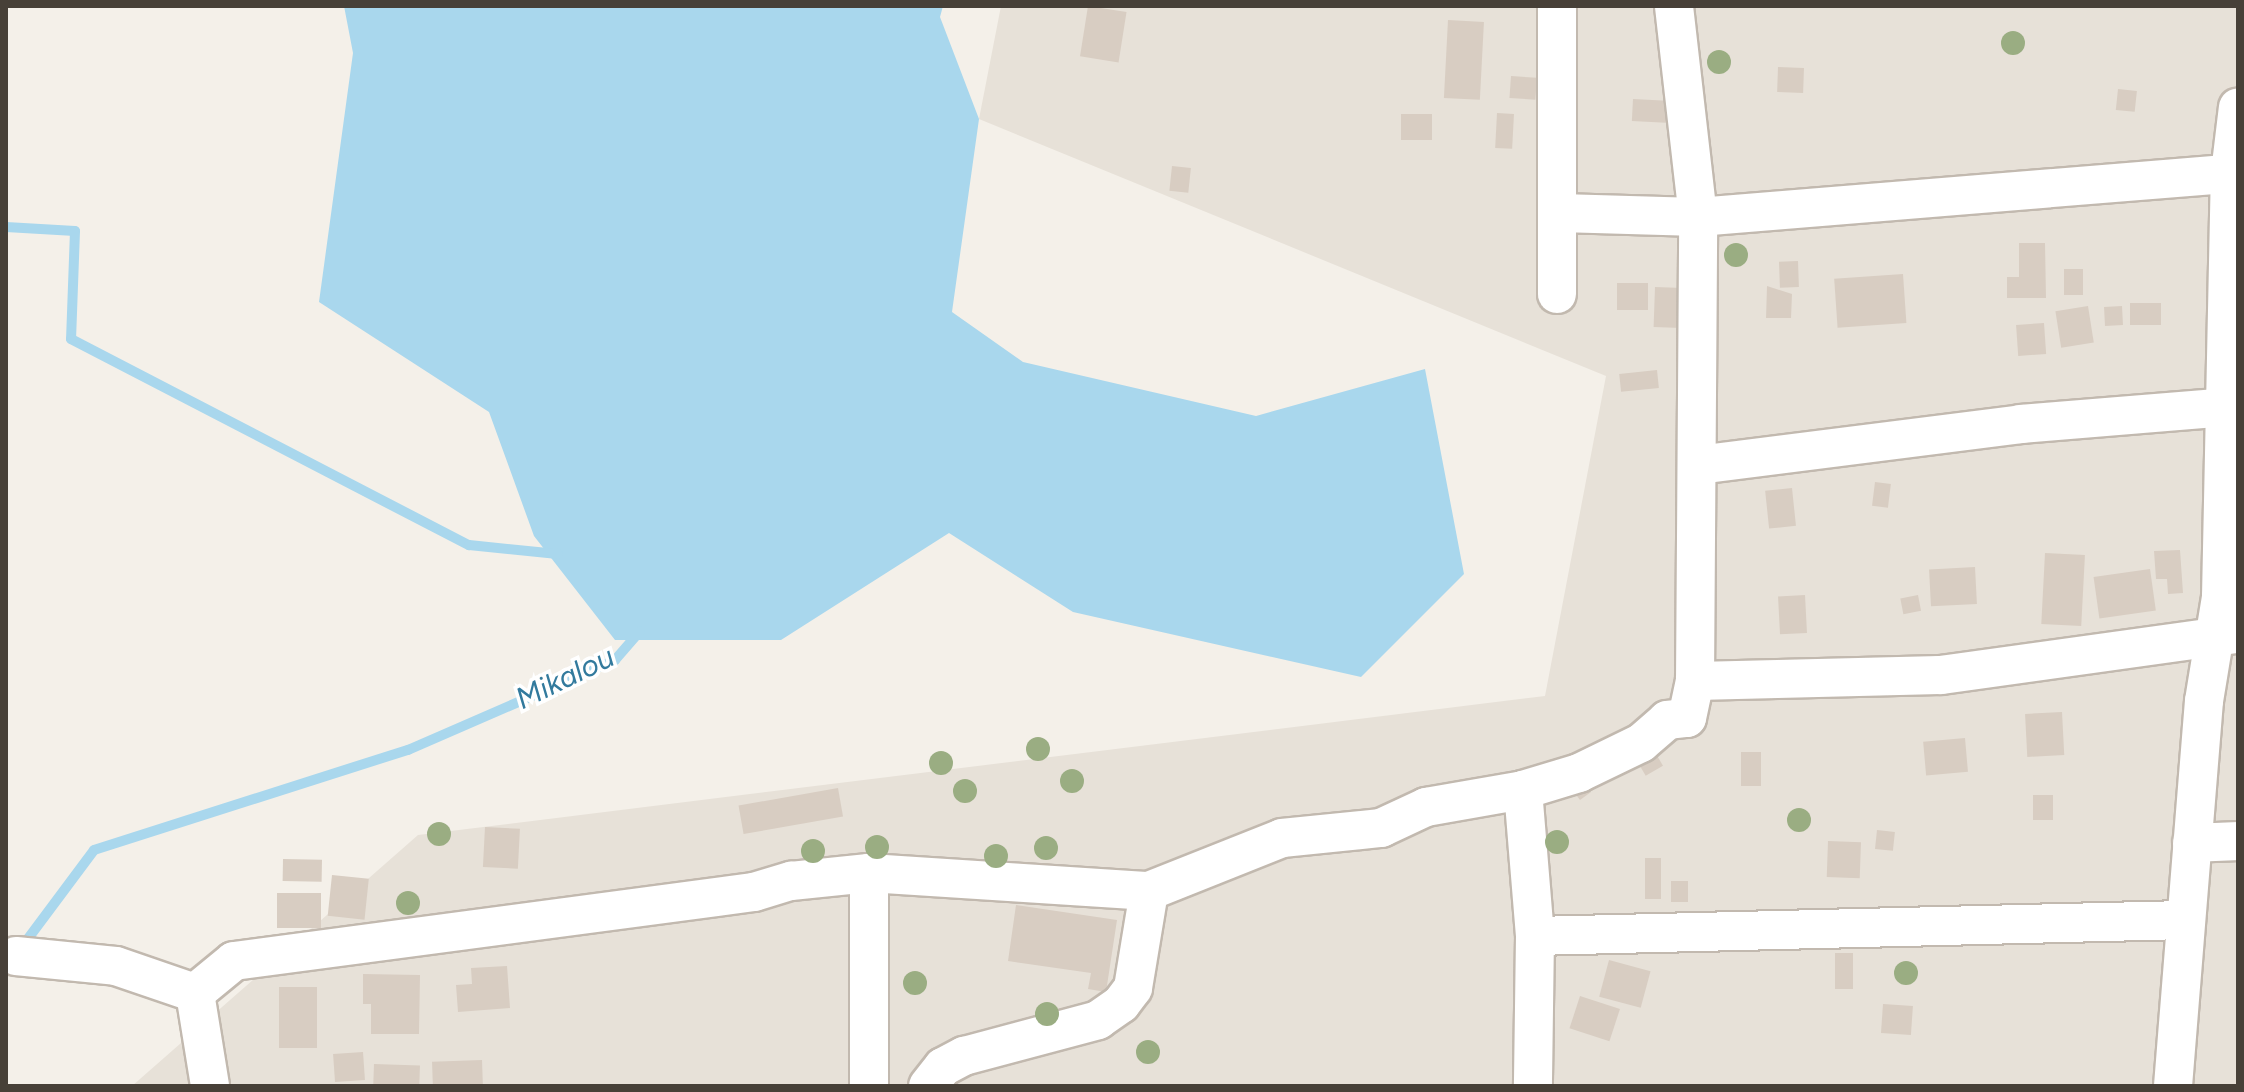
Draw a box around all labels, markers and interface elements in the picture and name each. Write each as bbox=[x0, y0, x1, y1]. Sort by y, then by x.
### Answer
water label: Mikalou bbox=[510, 639, 620, 717]

